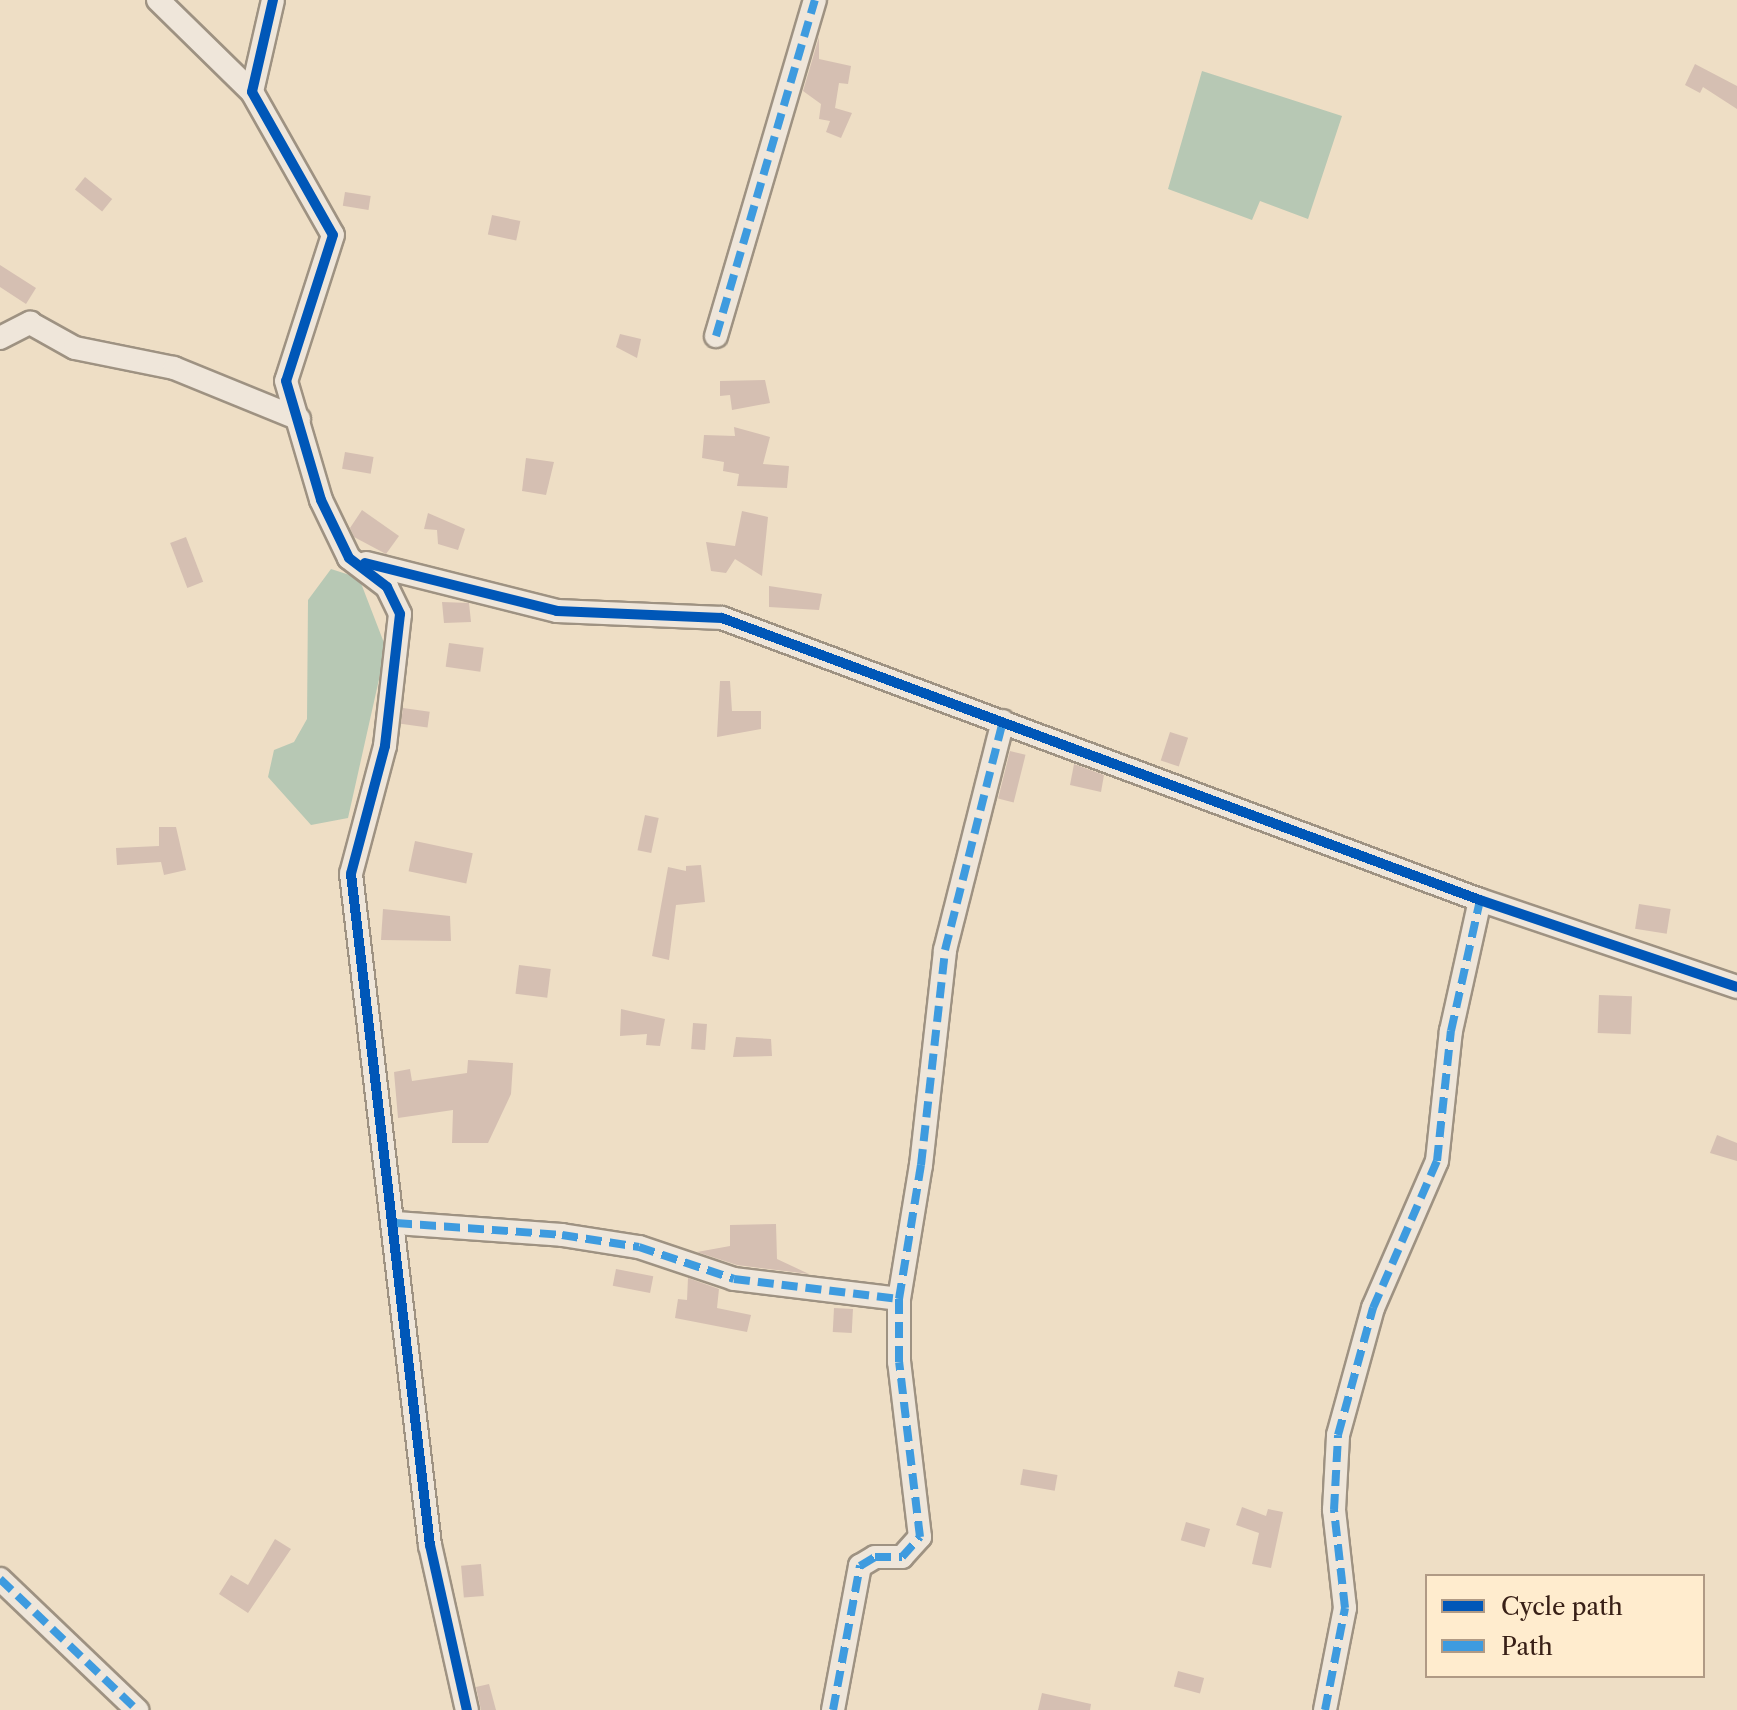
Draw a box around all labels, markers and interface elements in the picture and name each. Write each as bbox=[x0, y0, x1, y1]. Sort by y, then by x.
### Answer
legend bbox=[1425, 1574, 1705, 1678]
text: Cycle path bbox=[1501, 1592, 1623, 1621]
text: Path bbox=[1501, 1632, 1553, 1661]

